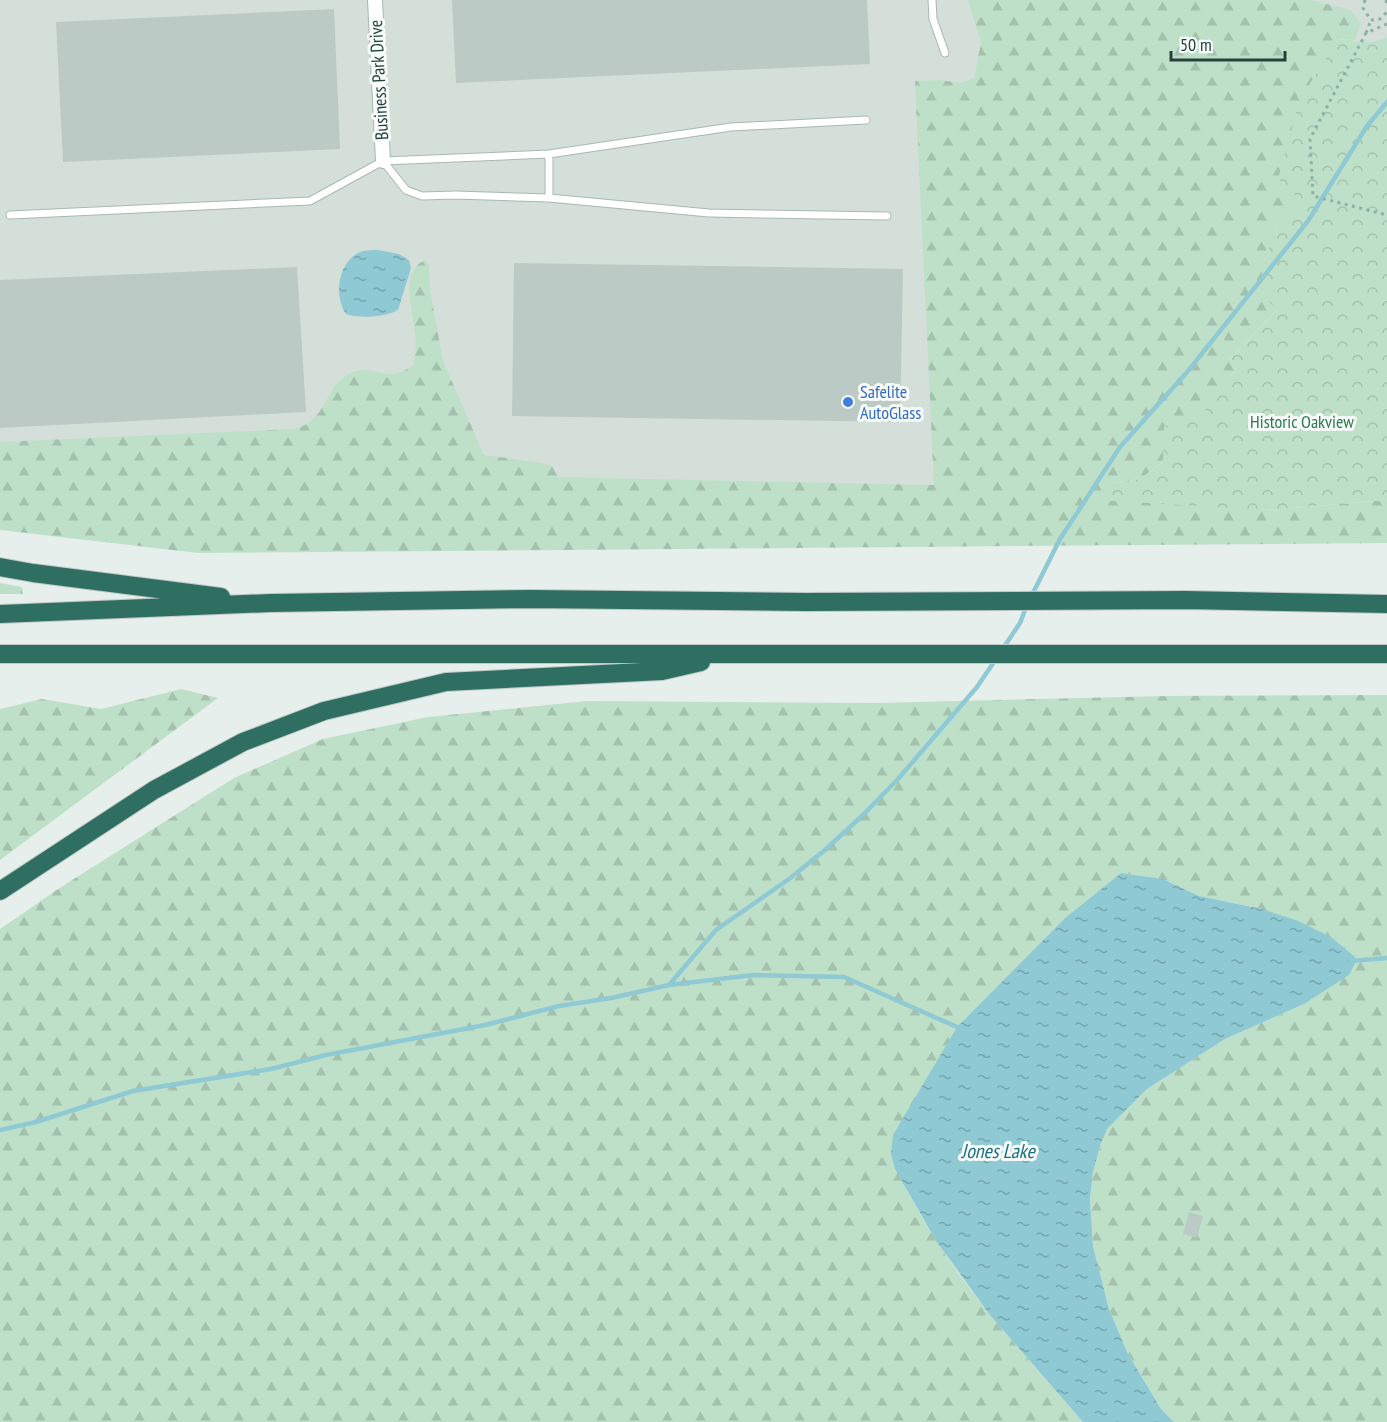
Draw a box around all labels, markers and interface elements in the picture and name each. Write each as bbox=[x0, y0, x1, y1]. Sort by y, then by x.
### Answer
street label: Business Park Drive bbox=[364, 19, 393, 141]
scale bar bbox=[1171, 24, 1285, 62]
text: 50 m bbox=[1180, 33, 1212, 56]
place label: Safelite AutoGlass bbox=[860, 380, 921, 424]
marker: Safelite AutoGlass bbox=[841, 395, 855, 409]
park label: Historic Oakview bbox=[1250, 410, 1354, 433]
water label: Jones Lake bbox=[960, 1138, 1036, 1164]

